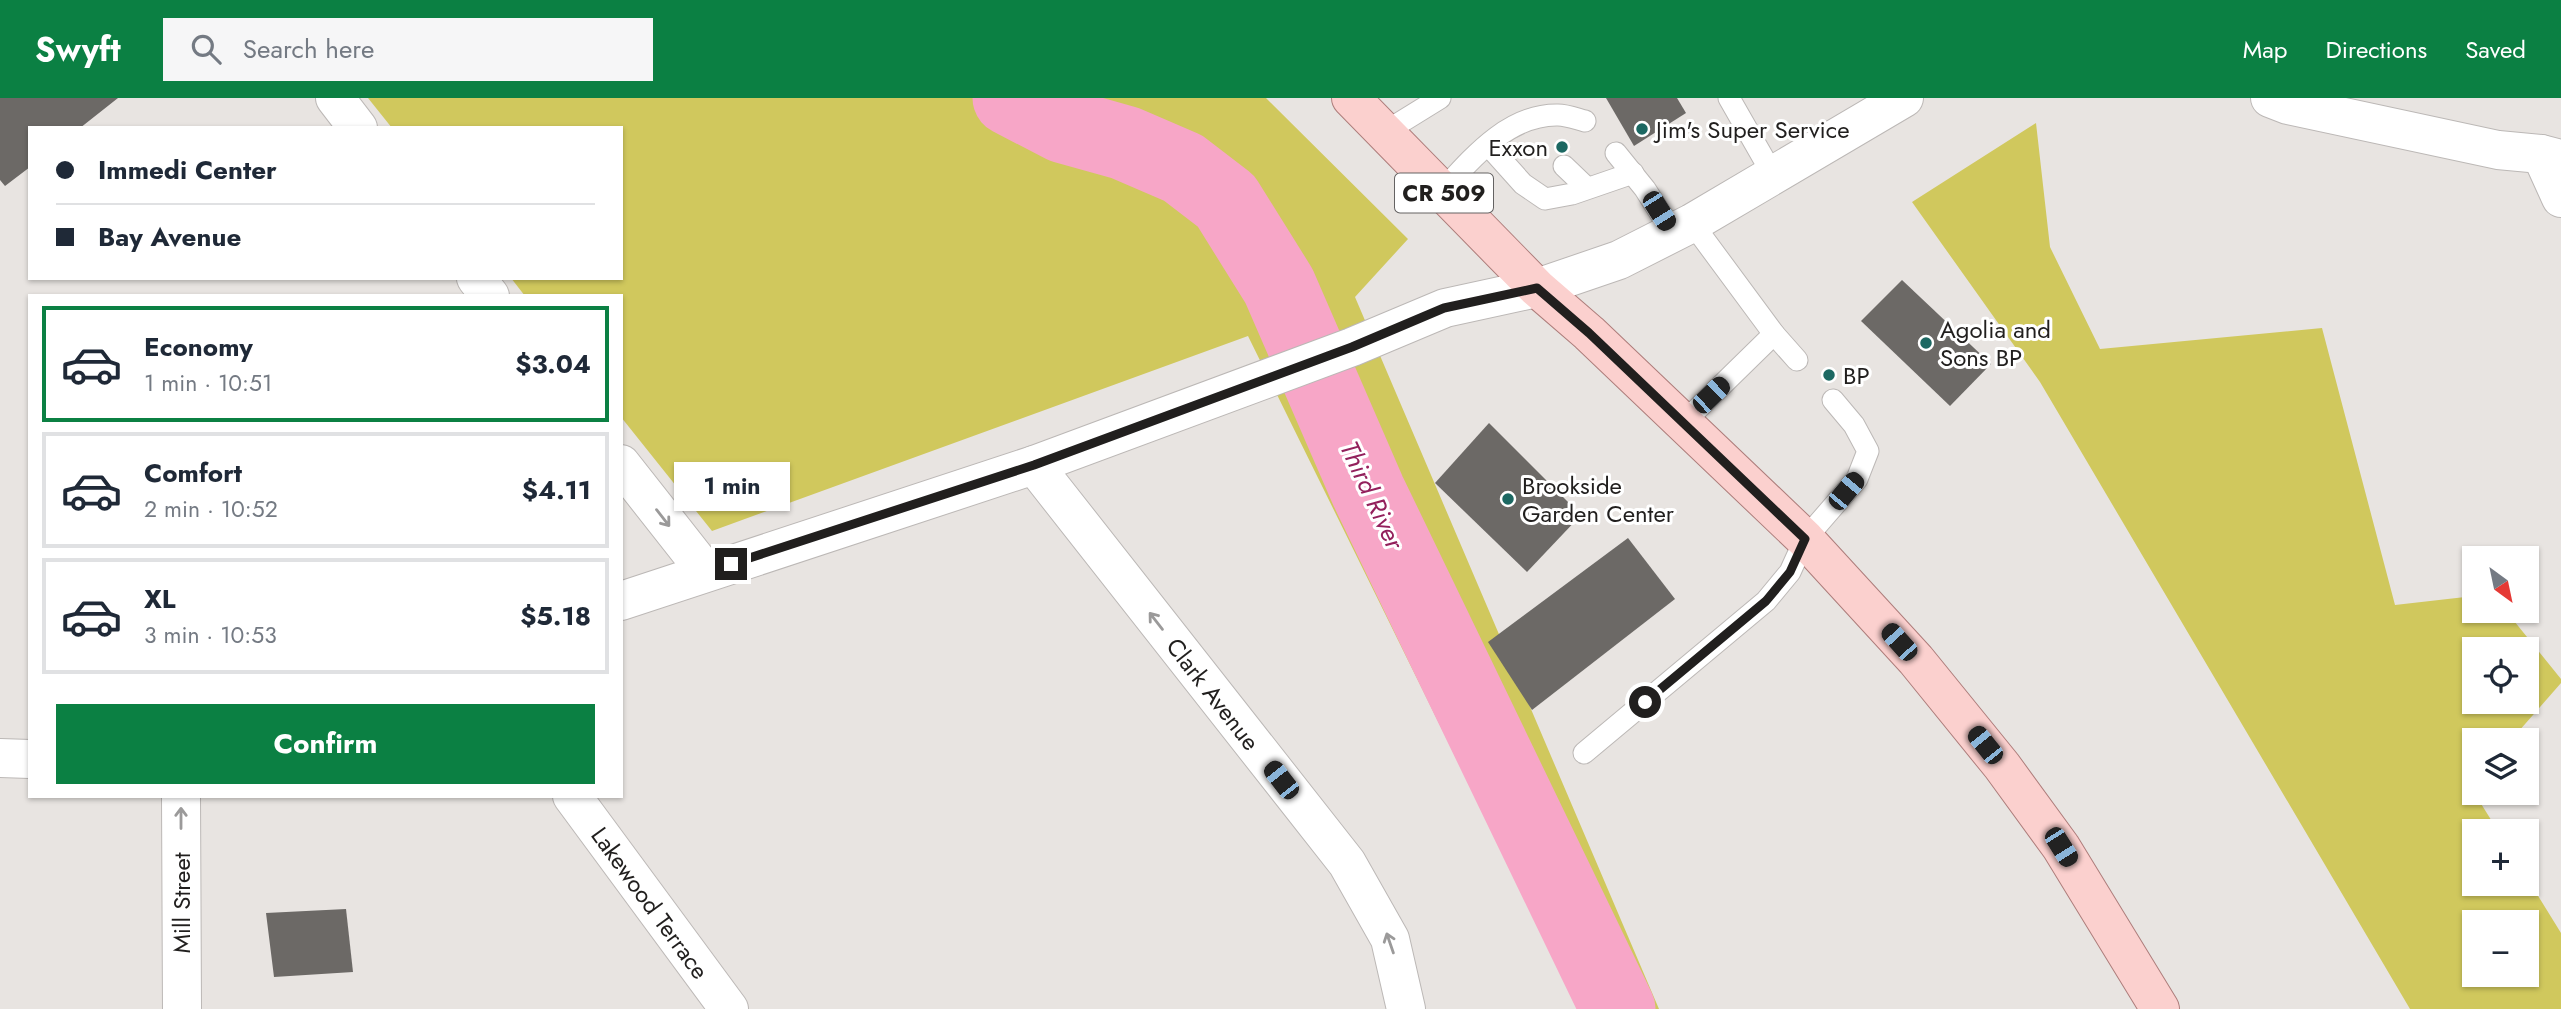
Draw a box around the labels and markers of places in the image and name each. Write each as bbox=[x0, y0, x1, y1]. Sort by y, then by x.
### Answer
place label: Jim's Super Service bbox=[1653, 112, 1850, 147]
marker: Jim's Super Service bbox=[1634, 121, 1650, 137]
place label: Exxon bbox=[1489, 130, 1548, 165]
marker: Exxon bbox=[1554, 139, 1570, 155]
place label: Agolia and Sons BP bbox=[1940, 312, 2051, 375]
marker: Agolia and Sons BP bbox=[1918, 335, 1934, 351]
place label: BP bbox=[1843, 358, 1870, 393]
marker: BP bbox=[1821, 367, 1837, 383]
place label: Brookside Garden Center bbox=[1522, 468, 1675, 531]
marker: Brookside Garden Center bbox=[1500, 491, 1516, 507]

